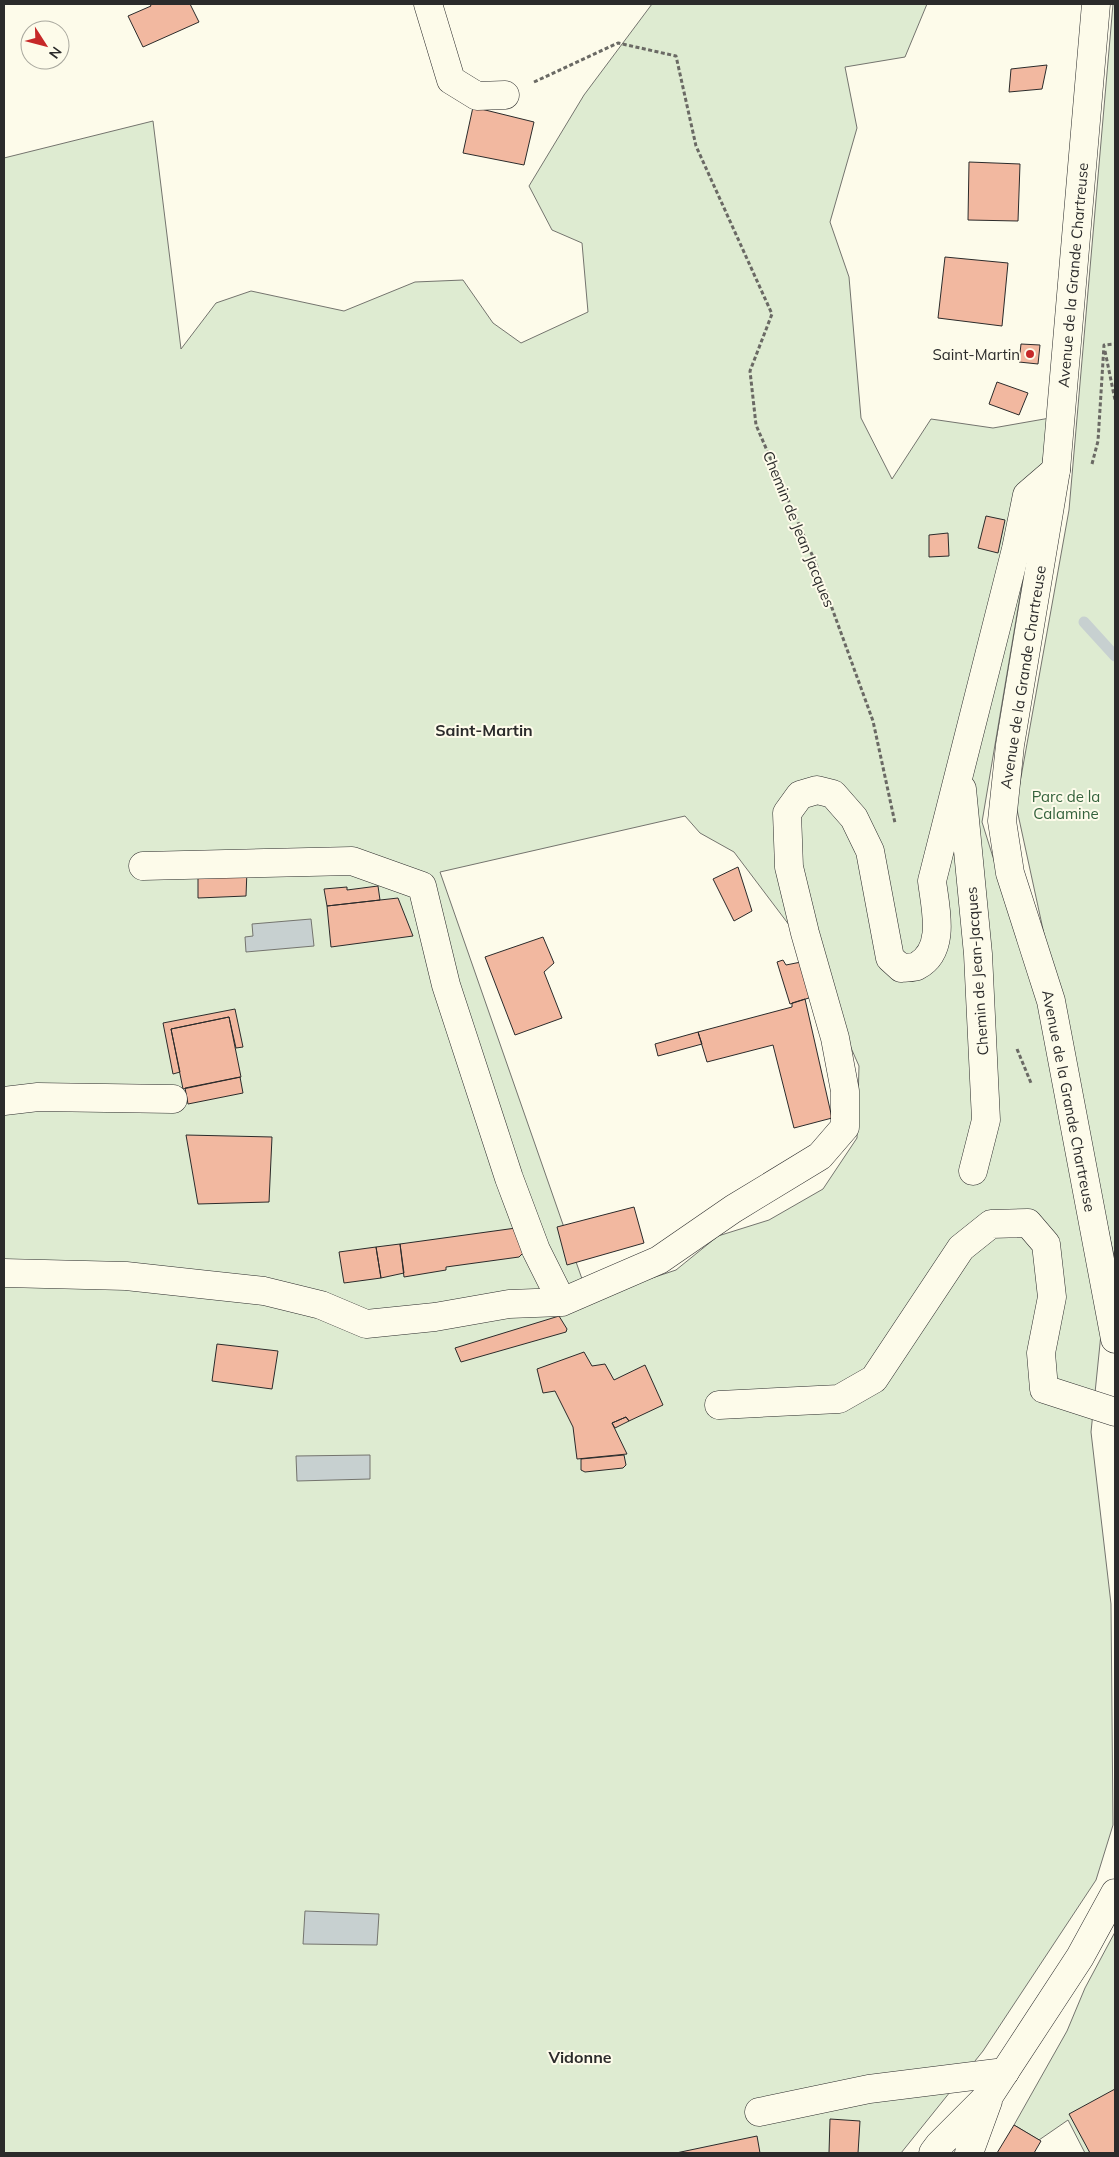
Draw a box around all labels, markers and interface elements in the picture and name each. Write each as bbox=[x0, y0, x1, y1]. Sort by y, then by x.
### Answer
north arrow bbox=[20, 20, 70, 70]
text: N bbox=[45, 43, 66, 62]
street label: Avenue de la Grande Chartreuse bbox=[1054, 162, 1092, 388]
place label: Saint-Martin bbox=[932, 345, 1020, 364]
marker: Saint-Martin bbox=[1024, 348, 1036, 360]
street label: Chemin de Jean Jacques bbox=[759, 448, 839, 610]
street label: Avenue de la Grande Chartreuse bbox=[996, 564, 1050, 790]
district label: Saint-Martin bbox=[435, 720, 533, 740]
park label: Parc de la Calamine bbox=[1032, 787, 1100, 823]
street label: Chemin de Jean-Jacques bbox=[962, 886, 992, 1056]
street label: Avenue de la Grande Chartreuse bbox=[1038, 988, 1100, 1214]
district label: Vidonne bbox=[547, 2047, 612, 2067]

